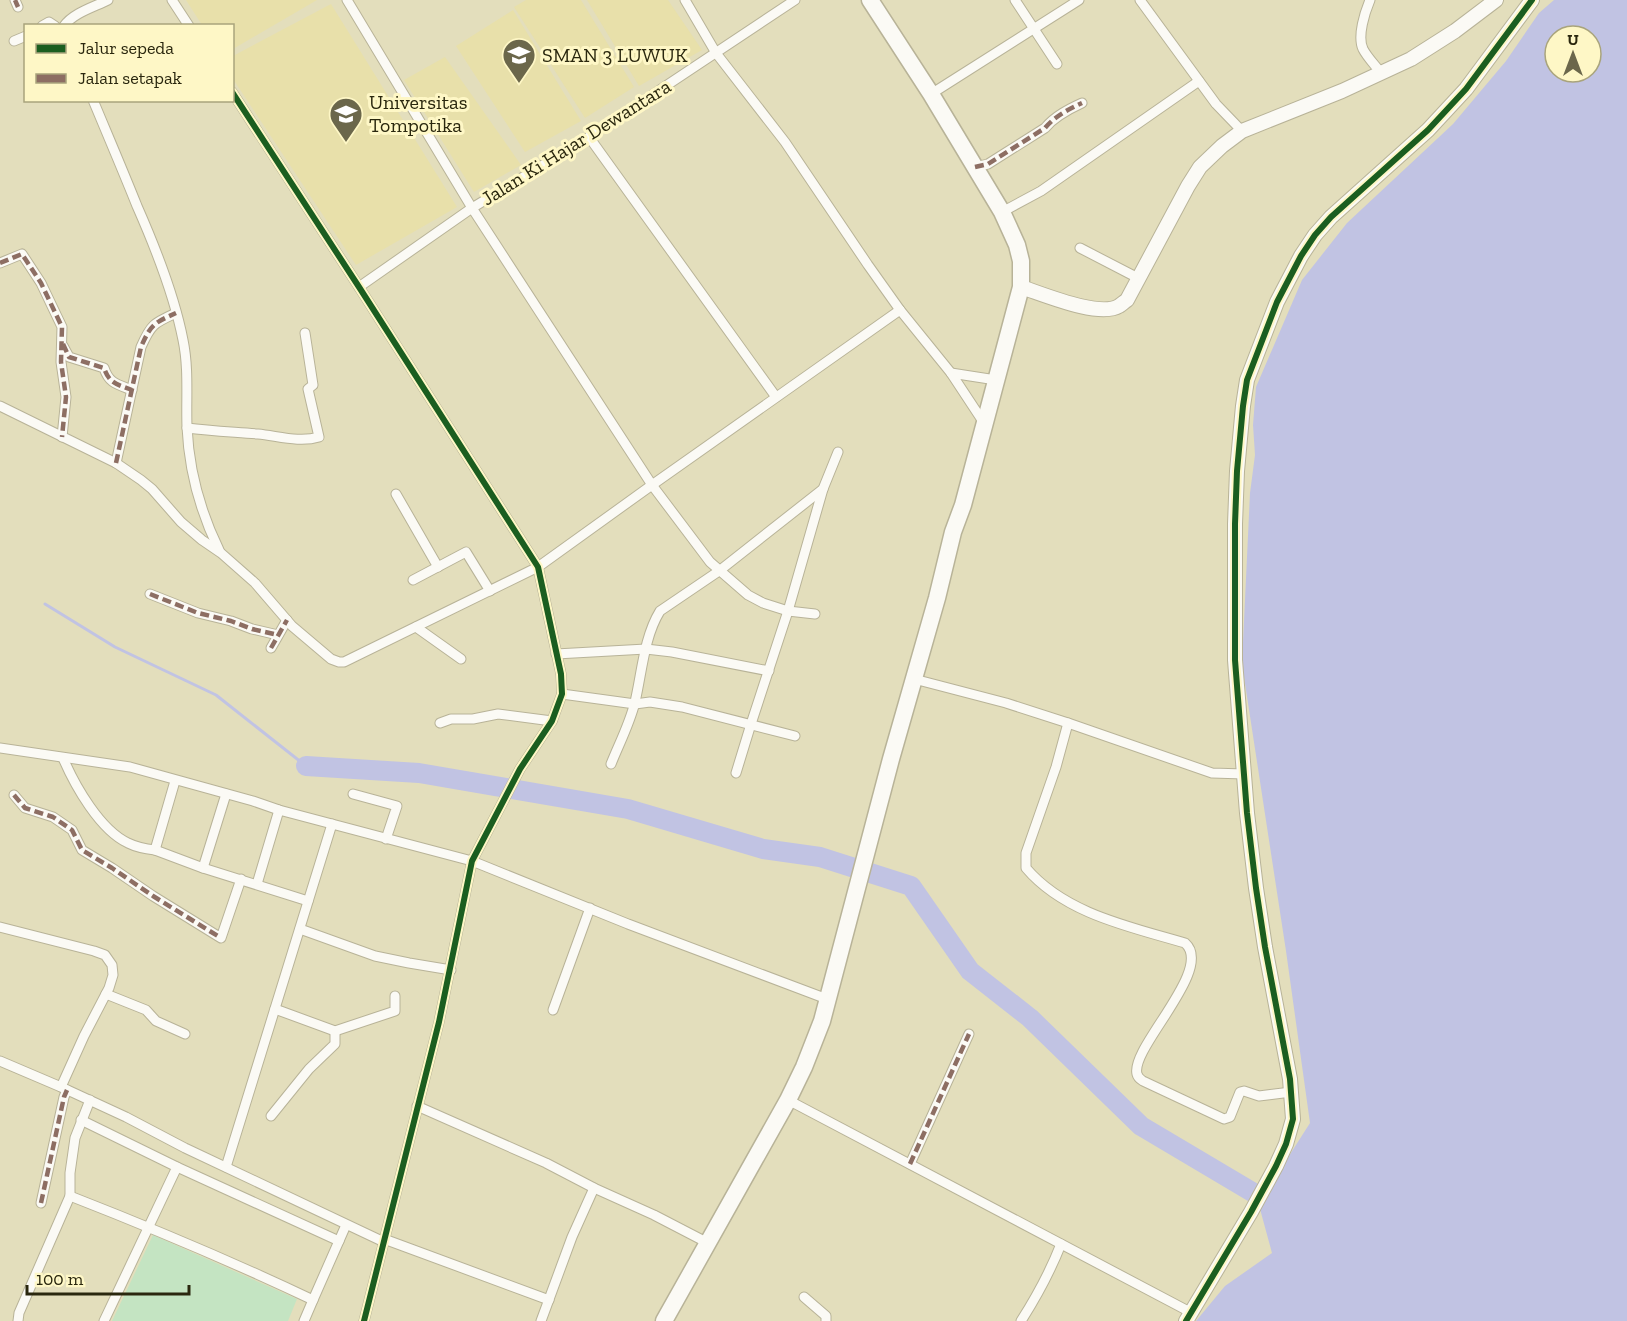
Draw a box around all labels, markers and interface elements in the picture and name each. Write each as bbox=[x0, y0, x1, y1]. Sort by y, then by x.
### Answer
legend bbox=[24, 24, 234, 102]
north arrow bbox=[1543, 24, 1603, 84]
text: U bbox=[1567, 30, 1579, 49]
text: Jalur sepeda bbox=[78, 37, 174, 59]
school or university icon: SMAN 3 LUWUK bbox=[501, 37, 537, 84]
place label: SMAN 3 LUWUK bbox=[542, 43, 688, 67]
text: Jalan setapak bbox=[78, 67, 183, 89]
street label: Jalan Ki Hajar Dewantara bbox=[477, 74, 675, 210]
place label: Universitas Tompotika bbox=[369, 90, 468, 137]
school or university icon: Universitas Tompotika bbox=[328, 96, 364, 143]
scale bar bbox=[27, 1258, 189, 1296]
text: 100 m bbox=[36, 1268, 84, 1290]

